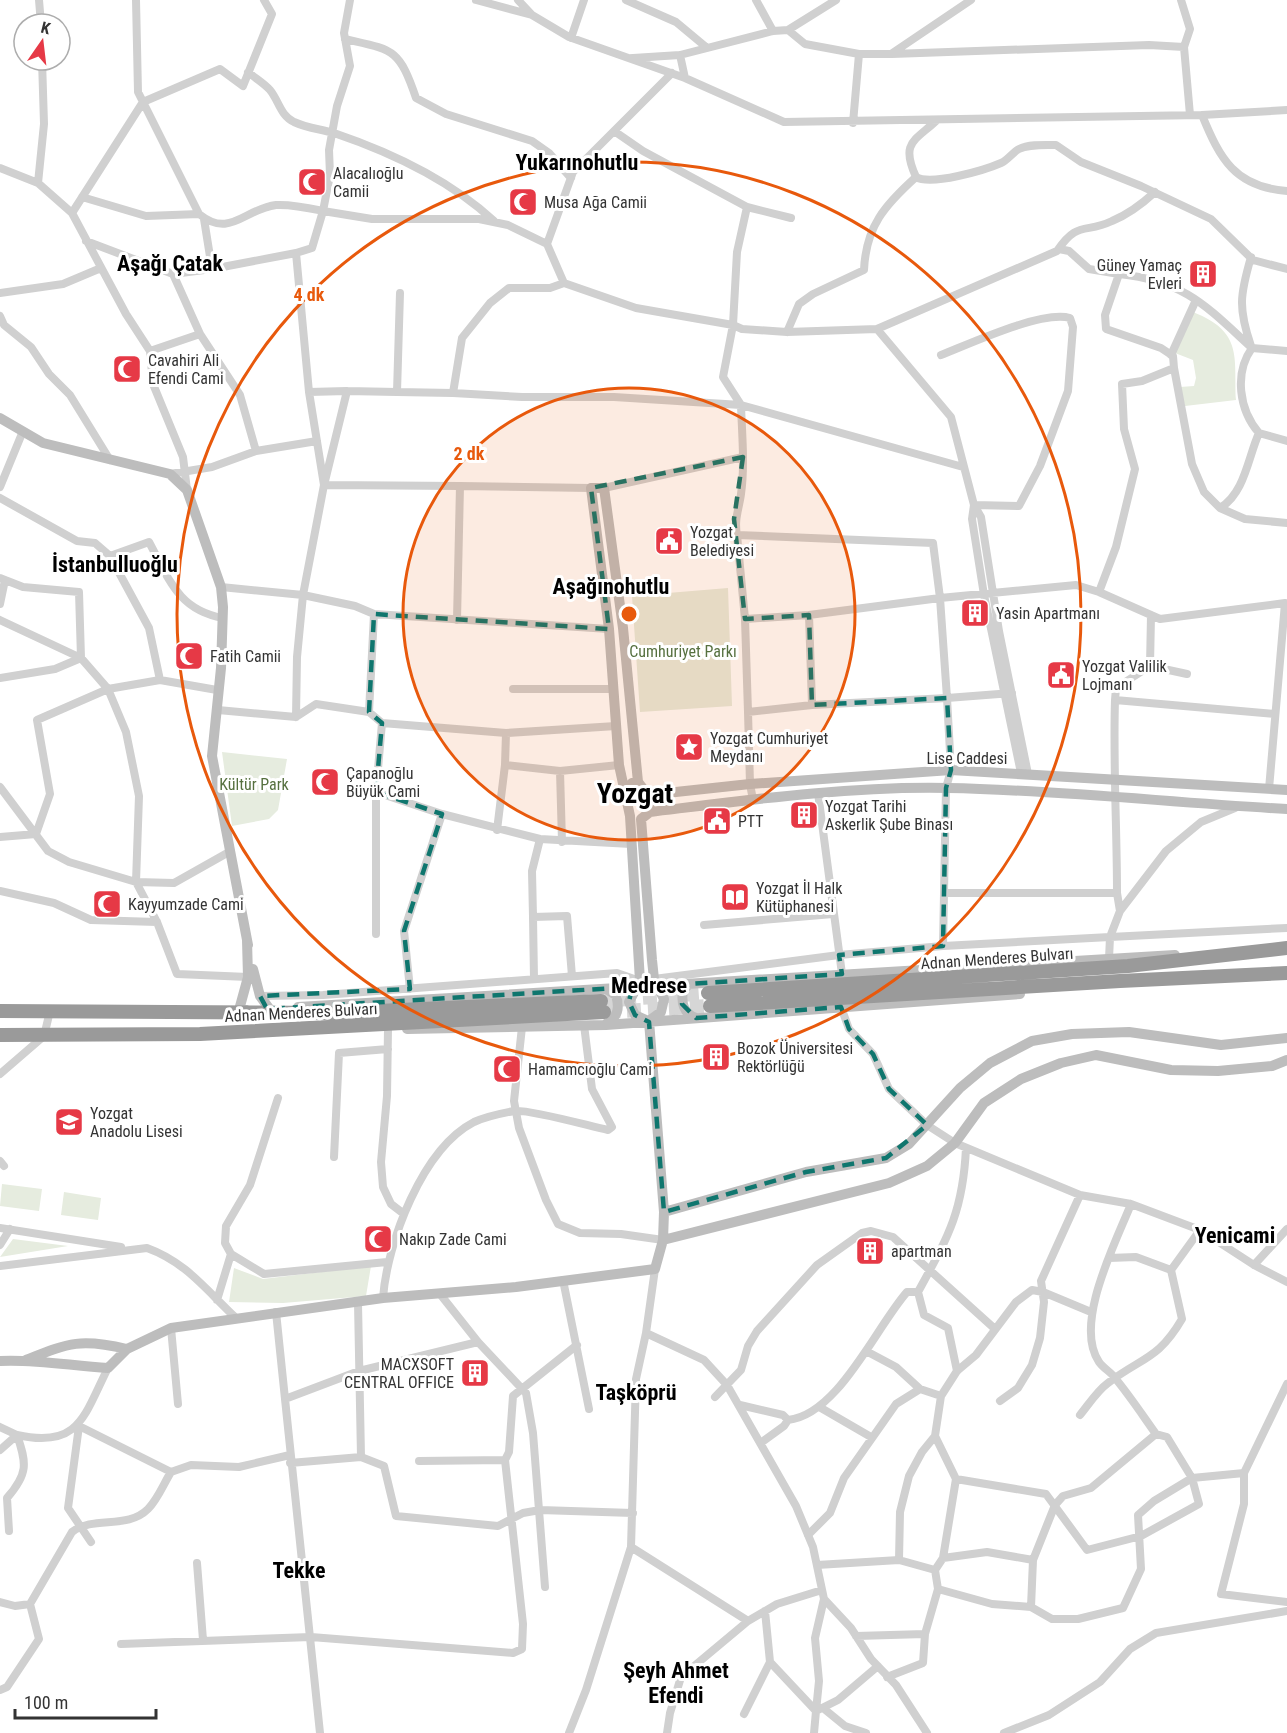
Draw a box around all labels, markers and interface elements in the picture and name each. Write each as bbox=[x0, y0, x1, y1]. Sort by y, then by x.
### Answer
north arrow bbox=[12, 12, 72, 72]
text: K bbox=[39, 18, 52, 38]
district label: Yukarınohutlu bbox=[516, 150, 638, 175]
place label: Alacalıoğlu Camii bbox=[333, 164, 403, 201]
mosque icon: Alacalıoğlu Camii bbox=[296, 166, 328, 198]
mosque icon: Musa Ağa Camii bbox=[507, 186, 539, 218]
place label: Musa Ağa Camii bbox=[544, 193, 647, 212]
district label: Aşağı Çatak bbox=[117, 251, 223, 276]
place label: Güney Yamaç Evleri bbox=[1097, 256, 1182, 293]
building icon: Güney Yamaç Evleri bbox=[1187, 258, 1219, 290]
text: 4 dk bbox=[294, 284, 325, 305]
place label: Cavahiri Ali Efendi Cami bbox=[148, 351, 224, 388]
mosque icon: Cavahiri Ali Efendi Cami bbox=[111, 353, 143, 385]
text: 2 dk bbox=[454, 443, 485, 464]
place label: Yozgat Belediyesi bbox=[690, 523, 754, 560]
public building icon: Yozgat Belediyesi bbox=[653, 525, 685, 557]
district label: İstanbulluoğlu bbox=[52, 552, 178, 577]
district label: Aşağınohutlu bbox=[553, 574, 669, 599]
building icon: Yasin Apartmanı bbox=[959, 597, 991, 629]
centre of rings bbox=[619, 604, 639, 624]
place label: Yasin Apartmanı bbox=[996, 604, 1100, 623]
mosque icon: Fatih Camii bbox=[173, 640, 205, 672]
park label: Cumhuriyet Parkı bbox=[629, 642, 737, 661]
place label: Fatih Camii bbox=[210, 647, 281, 666]
place label: Yozgat Valilik Lojmanı bbox=[1082, 657, 1168, 694]
public building icon: Yozgat Valilik Lojmanı bbox=[1045, 659, 1077, 691]
place label: Yozgat Cumhuriyet Meydanı bbox=[710, 729, 829, 766]
place icon: Yozgat Cumhuriyet Meydanı bbox=[673, 731, 705, 763]
street label: Lise Caddesi bbox=[927, 749, 1007, 768]
place label: Çapanoğlu Büyük Cami bbox=[346, 764, 420, 801]
mosque icon: Çapanoğlu Büyük Cami bbox=[309, 766, 341, 798]
park label: Kültür Park bbox=[219, 775, 290, 794]
district label: Yozgat bbox=[597, 777, 673, 810]
place label: Yozgat Tarihi Askerlik Şube Binası bbox=[825, 797, 953, 834]
building icon: Yozgat Tarihi Askerlik Şube Binası bbox=[788, 799, 820, 831]
public building icon: PTT bbox=[701, 805, 733, 837]
place label: PTT bbox=[738, 812, 764, 831]
place label: Yozgat İl Halk Kütüphanesi bbox=[756, 879, 843, 916]
library icon: Yozgat İl Halk Kütüphanesi bbox=[719, 881, 751, 913]
mosque icon: Kayyumzade Cami bbox=[91, 888, 123, 920]
place label: Kayyumzade Cami bbox=[128, 895, 244, 914]
street label: Adnan Menderes Bulvarı bbox=[920, 944, 1074, 973]
district label: Medrese bbox=[611, 973, 687, 998]
street label: Adnan Menderes Bulvarı bbox=[224, 999, 378, 1026]
place label: Bozok Üniversitesi Rektörlüğü bbox=[737, 1039, 853, 1076]
building icon: Bozok Üniversitesi Rektörlüğü bbox=[700, 1041, 732, 1073]
mosque icon: Hamamcıoğlu Cami bbox=[491, 1053, 523, 1085]
place label: Hamamcıoğlu Cami bbox=[528, 1060, 652, 1079]
place label: Yozgat Anadolu Lisesi bbox=[90, 1104, 183, 1141]
school or university icon: Yozgat Anadolu Lisesi bbox=[53, 1106, 85, 1138]
mosque icon: Nakıp Zade Cami bbox=[362, 1223, 394, 1255]
district label: Yenicami bbox=[1195, 1223, 1275, 1248]
place label: Nakıp Zade Cami bbox=[399, 1230, 507, 1249]
building icon: apartman bbox=[854, 1235, 886, 1267]
place label: apartman bbox=[891, 1242, 952, 1261]
place label: MACXSOFT CENTRAL OFFICE bbox=[344, 1355, 454, 1392]
building icon: MACXSOFT CENTRAL OFFICE bbox=[459, 1357, 491, 1389]
district label: Taşköprü bbox=[596, 1380, 676, 1405]
district label: Tekke bbox=[273, 1558, 325, 1583]
district label: Şeyh Ahmet Efendi bbox=[623, 1658, 729, 1708]
scale bar bbox=[15, 1682, 156, 1720]
text: 100 m bbox=[24, 1692, 68, 1713]

